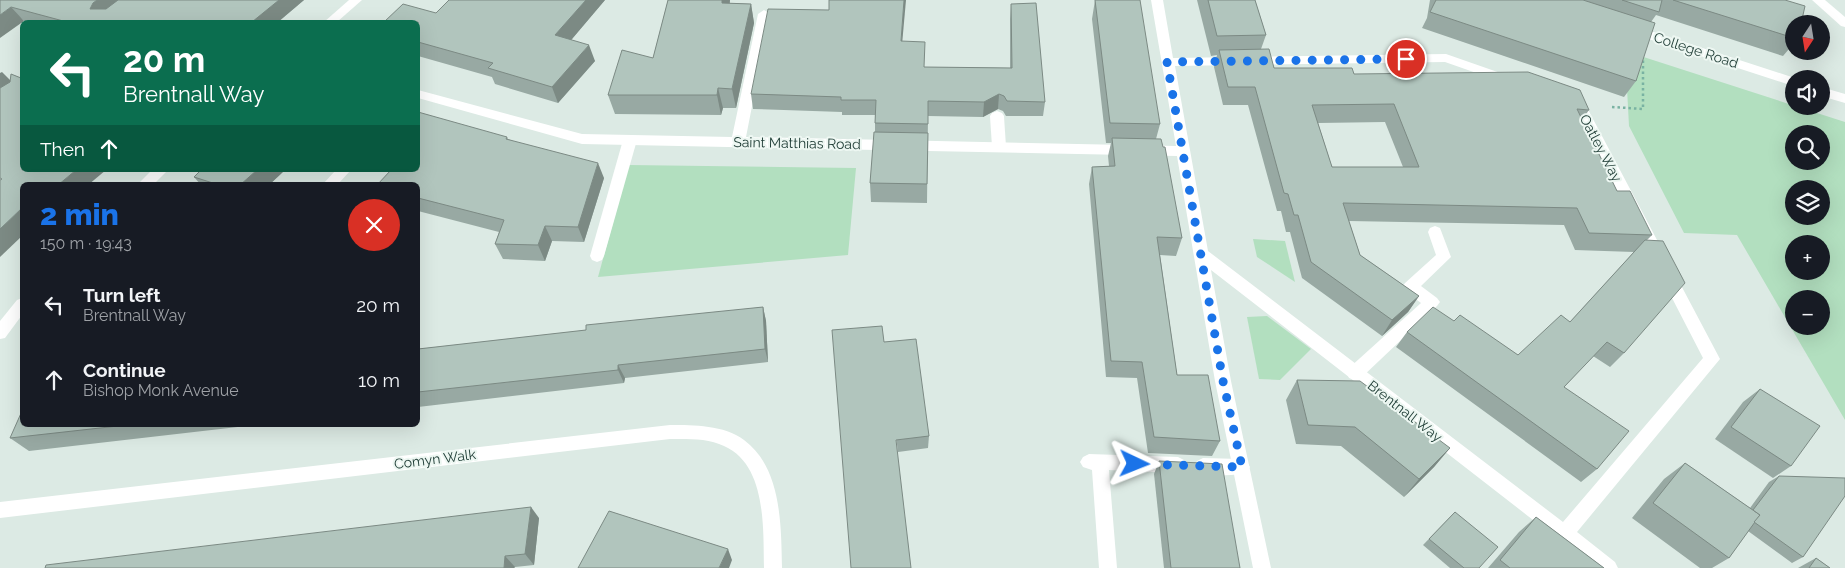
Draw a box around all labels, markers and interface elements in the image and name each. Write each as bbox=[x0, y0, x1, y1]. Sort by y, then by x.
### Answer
north arrow bbox=[1785, 15, 1830, 60]
map controls bbox=[1785, 15, 1830, 335]
street label: College Road bbox=[1652, 29, 1740, 71]
pin bbox=[1385, 38, 1427, 80]
text: 20 m bbox=[123, 39, 205, 80]
icon: left bbox=[40, 40, 105, 105]
icon: arrive bbox=[1392, 45, 1420, 73]
button: sound bbox=[1785, 70, 1830, 115]
text: Brentnall Way bbox=[123, 81, 264, 107]
street label: Oatley Way bbox=[1577, 112, 1626, 185]
button: search bbox=[1785, 125, 1830, 170]
street label: Saint Matthias Road bbox=[733, 134, 861, 152]
icon: ahead bbox=[95, 135, 123, 163]
text: Then bbox=[40, 138, 85, 160]
button: layers bbox=[1785, 180, 1830, 225]
text: 2 min bbox=[40, 197, 119, 232]
button: close bbox=[348, 199, 400, 251]
text: 150 m · 19:43 bbox=[40, 234, 132, 253]
button: + bbox=[1785, 235, 1830, 280]
text: Turn left bbox=[83, 284, 160, 306]
button: − bbox=[1785, 290, 1830, 335]
icon: left bbox=[40, 291, 68, 319]
text: 20 m bbox=[356, 294, 400, 316]
text: Brentnall Way bbox=[83, 306, 186, 325]
text: Continue bbox=[83, 359, 166, 381]
icon: ahead bbox=[40, 366, 68, 394]
text: 10 m bbox=[358, 369, 400, 391]
street label: Brentnall Way bbox=[1365, 377, 1446, 445]
text: Bishop Monk Avenue bbox=[83, 381, 239, 400]
position arrow bbox=[1108, 437, 1160, 489]
street label: Comyn Walk bbox=[393, 446, 477, 472]

